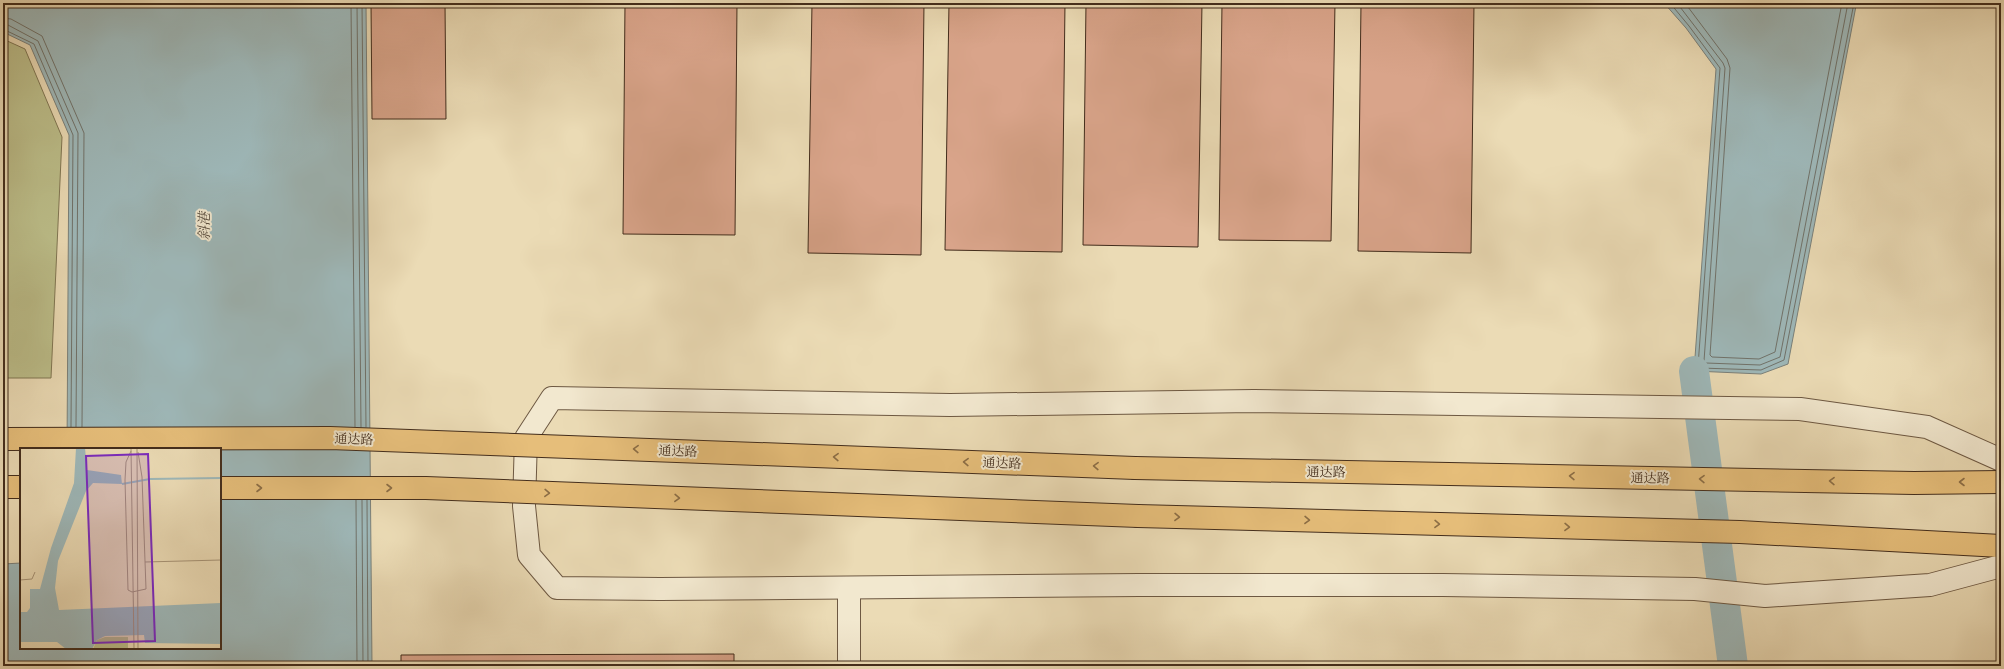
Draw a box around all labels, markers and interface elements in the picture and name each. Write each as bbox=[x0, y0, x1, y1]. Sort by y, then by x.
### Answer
water label: 斜港 bbox=[194, 210, 214, 240]
street label: 通达路 bbox=[334, 429, 374, 449]
street label: 通达路 bbox=[658, 441, 698, 461]
one-way arrow bbox=[633, 445, 639, 454]
inset map bbox=[20, 448, 221, 649]
one-way arrow bbox=[833, 452, 839, 461]
street label: 通达路 bbox=[982, 453, 1022, 473]
one-way arrow bbox=[963, 457, 969, 466]
one-way arrow bbox=[1093, 462, 1099, 471]
street label: 通达路 bbox=[1306, 462, 1346, 482]
street label: 通达路 bbox=[1630, 468, 1670, 488]
one-way arrow bbox=[1569, 472, 1575, 481]
one-way arrow bbox=[1699, 475, 1705, 483]
one-way arrow bbox=[1829, 477, 1835, 485]
one-way arrow bbox=[1959, 478, 1965, 486]
one-way arrow bbox=[256, 484, 262, 492]
one-way arrow bbox=[386, 484, 392, 492]
one-way arrow bbox=[544, 488, 550, 497]
one-way arrow bbox=[674, 493, 680, 502]
one-way arrow bbox=[1174, 513, 1180, 521]
one-way arrow bbox=[1304, 516, 1310, 525]
one-way arrow bbox=[1434, 520, 1440, 528]
one-way arrow bbox=[1564, 523, 1570, 531]

